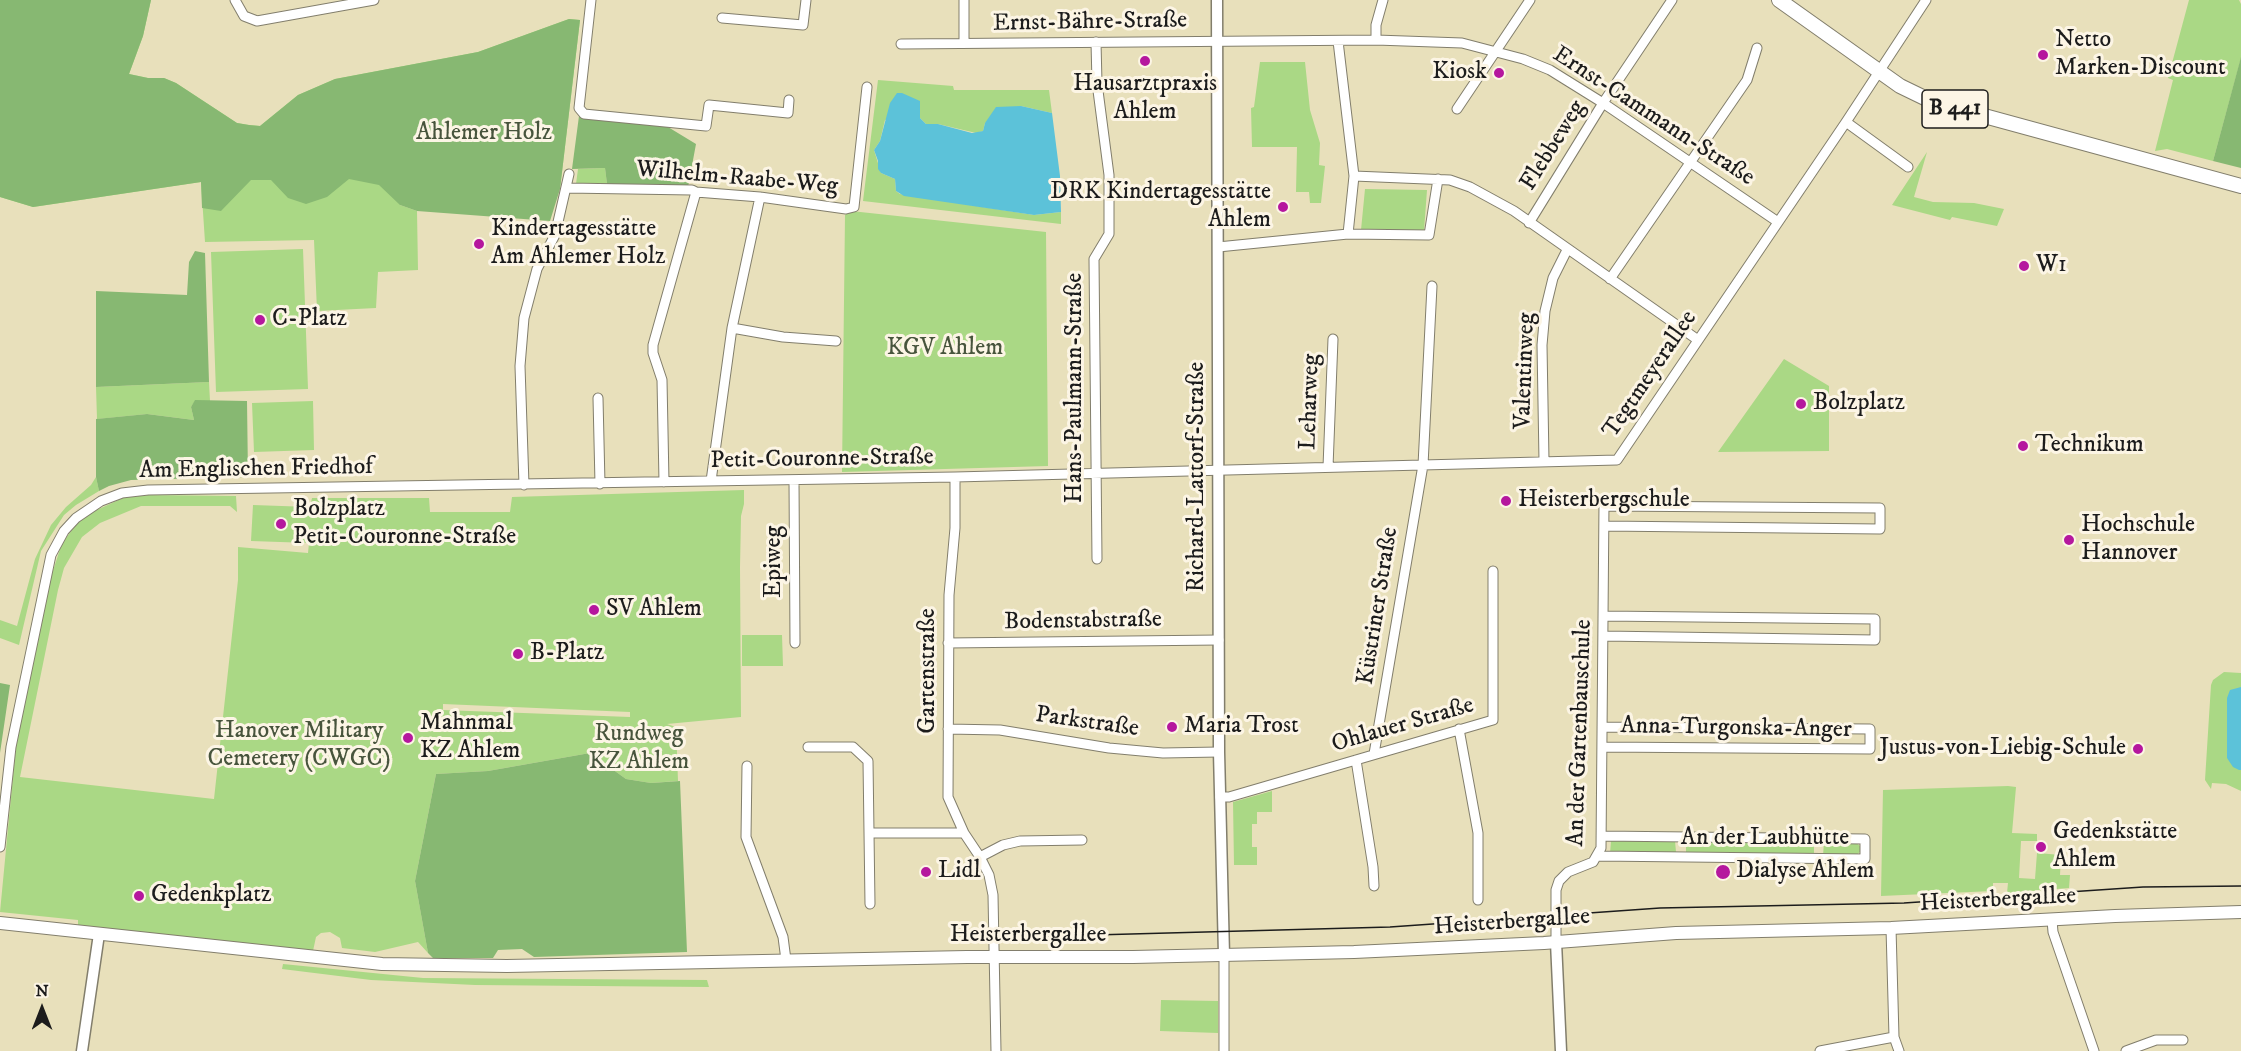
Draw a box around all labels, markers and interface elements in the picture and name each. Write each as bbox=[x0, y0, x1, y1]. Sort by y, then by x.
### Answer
street label: Ernst-Bähre-Straße bbox=[993, 7, 1187, 39]
place label: Netto Marken-Discount bbox=[2055, 27, 2226, 83]
street label: Ernst-Cammann-Straße bbox=[1547, 41, 1759, 193]
marker: Netto Marken-Discount bbox=[2036, 48, 2050, 62]
marker: Hausarztpraxis Ahlem bbox=[1138, 54, 1152, 68]
place label: Kiosk bbox=[1432, 59, 1487, 87]
marker: Kiosk bbox=[1492, 66, 1506, 80]
place label: Hausarztpraxis Ahlem bbox=[1073, 71, 1217, 127]
road number: B 441 bbox=[1922, 90, 1988, 128]
street label: Flebbeweg bbox=[1515, 95, 1593, 197]
park label: Ahlemer Holz bbox=[416, 120, 552, 148]
street label: Wilhelm-Raabe-Weg bbox=[635, 156, 839, 202]
place label: DRK Kindertagesstätte Ahlem bbox=[1050, 179, 1271, 235]
marker: DRK Kindertagesstätte Ahlem bbox=[1276, 200, 1290, 214]
place label: Kindertagesstätte Am Ahlemer Holz bbox=[491, 216, 665, 272]
marker: Kindertagesstätte Am Ahlemer Holz bbox=[472, 237, 486, 251]
place label: W1 bbox=[2036, 252, 2067, 280]
marker: W1 bbox=[2017, 259, 2031, 273]
street label: Hans-Paulmann-Straße bbox=[1062, 273, 1090, 503]
place label: C-Platz bbox=[272, 306, 347, 334]
street label: Tegtmeyerallee bbox=[1598, 306, 1704, 444]
street label: Valentinweg bbox=[1510, 312, 1542, 430]
marker: C-Platz bbox=[253, 313, 267, 327]
park label: KGV Ahlem bbox=[887, 335, 1003, 363]
street label: Leharweg bbox=[1295, 353, 1327, 451]
street label: Richard-Lattorf-Straße bbox=[1184, 362, 1212, 592]
place label: Bolzplatz bbox=[1813, 390, 1905, 418]
marker: Bolzplatz bbox=[1794, 397, 1808, 411]
place label: Technikum bbox=[2035, 432, 2144, 460]
marker: Technikum bbox=[2016, 439, 2030, 453]
street label: Petit-Couronne-Straße bbox=[710, 444, 934, 476]
street label: Am Englischen Friedhof bbox=[139, 454, 373, 486]
place label: Heisterbergschule bbox=[1518, 487, 1690, 515]
marker: Heisterbergschule bbox=[1499, 494, 1513, 508]
place label: Bolzplatz Petit-Couronne-Straße bbox=[293, 496, 516, 552]
place label: Hochschule Hannover bbox=[2081, 512, 2195, 568]
marker: Bolzplatz Petit-Couronne-Straße bbox=[274, 517, 288, 531]
street label: Küstriner Straße bbox=[1352, 525, 1406, 687]
street label: Epiweg bbox=[761, 526, 789, 598]
marker: Hochschule Hannover bbox=[2062, 533, 2076, 547]
place label: SV Ahlem bbox=[606, 596, 702, 624]
marker: SV Ahlem bbox=[587, 603, 601, 617]
street label: Bodenstabstraße bbox=[1004, 606, 1162, 638]
street label: Gartenstraße bbox=[915, 608, 943, 734]
street label: An der Gartenbauschule bbox=[1563, 619, 1599, 847]
place label: B-Platz bbox=[530, 640, 604, 668]
marker: B-Platz bbox=[511, 647, 525, 661]
street label: Ohlauer Straße bbox=[1329, 692, 1477, 760]
street label: Parkstraße bbox=[1033, 701, 1141, 745]
place label: Mahnmal KZ Ahlem bbox=[420, 710, 520, 766]
place label: Maria Trost bbox=[1184, 713, 1299, 741]
street label: Anna-Turgonska-Anger bbox=[1620, 713, 1852, 745]
park label: Hanover Military Cemetery (CWGC) bbox=[207, 718, 391, 774]
marker: Maria Trost bbox=[1165, 720, 1179, 734]
park label: Rundweg KZ Ahlem bbox=[589, 721, 689, 777]
marker: Mahnmal KZ Ahlem bbox=[401, 731, 415, 745]
place label: Justus-von-Liebig-Schule bbox=[1880, 735, 2126, 763]
marker: Justus-von-Liebig-Schule bbox=[2131, 742, 2145, 756]
place label: Gedenkstätte Ahlem bbox=[2053, 819, 2177, 875]
street label: An der Laubhütte bbox=[1681, 825, 1849, 853]
marker: Gedenkstätte Ahlem bbox=[2034, 840, 2048, 854]
place label: Lidl bbox=[938, 858, 981, 886]
place label: Dialyse Ahlem bbox=[1736, 858, 1875, 886]
marker: Dialyse Ahlem bbox=[1714, 863, 1732, 881]
marker: Lidl bbox=[919, 865, 933, 879]
place label: Gedenkplatz bbox=[151, 882, 271, 910]
street label: Heisterbergallee bbox=[1919, 883, 2077, 919]
marker: Gedenkplatz bbox=[132, 889, 146, 903]
street label: Heisterbergallee bbox=[1433, 903, 1591, 943]
street label: Heisterbergallee bbox=[950, 922, 1106, 950]
north arrow bbox=[12, 979, 72, 1039]
text: N bbox=[35, 981, 49, 1001]

